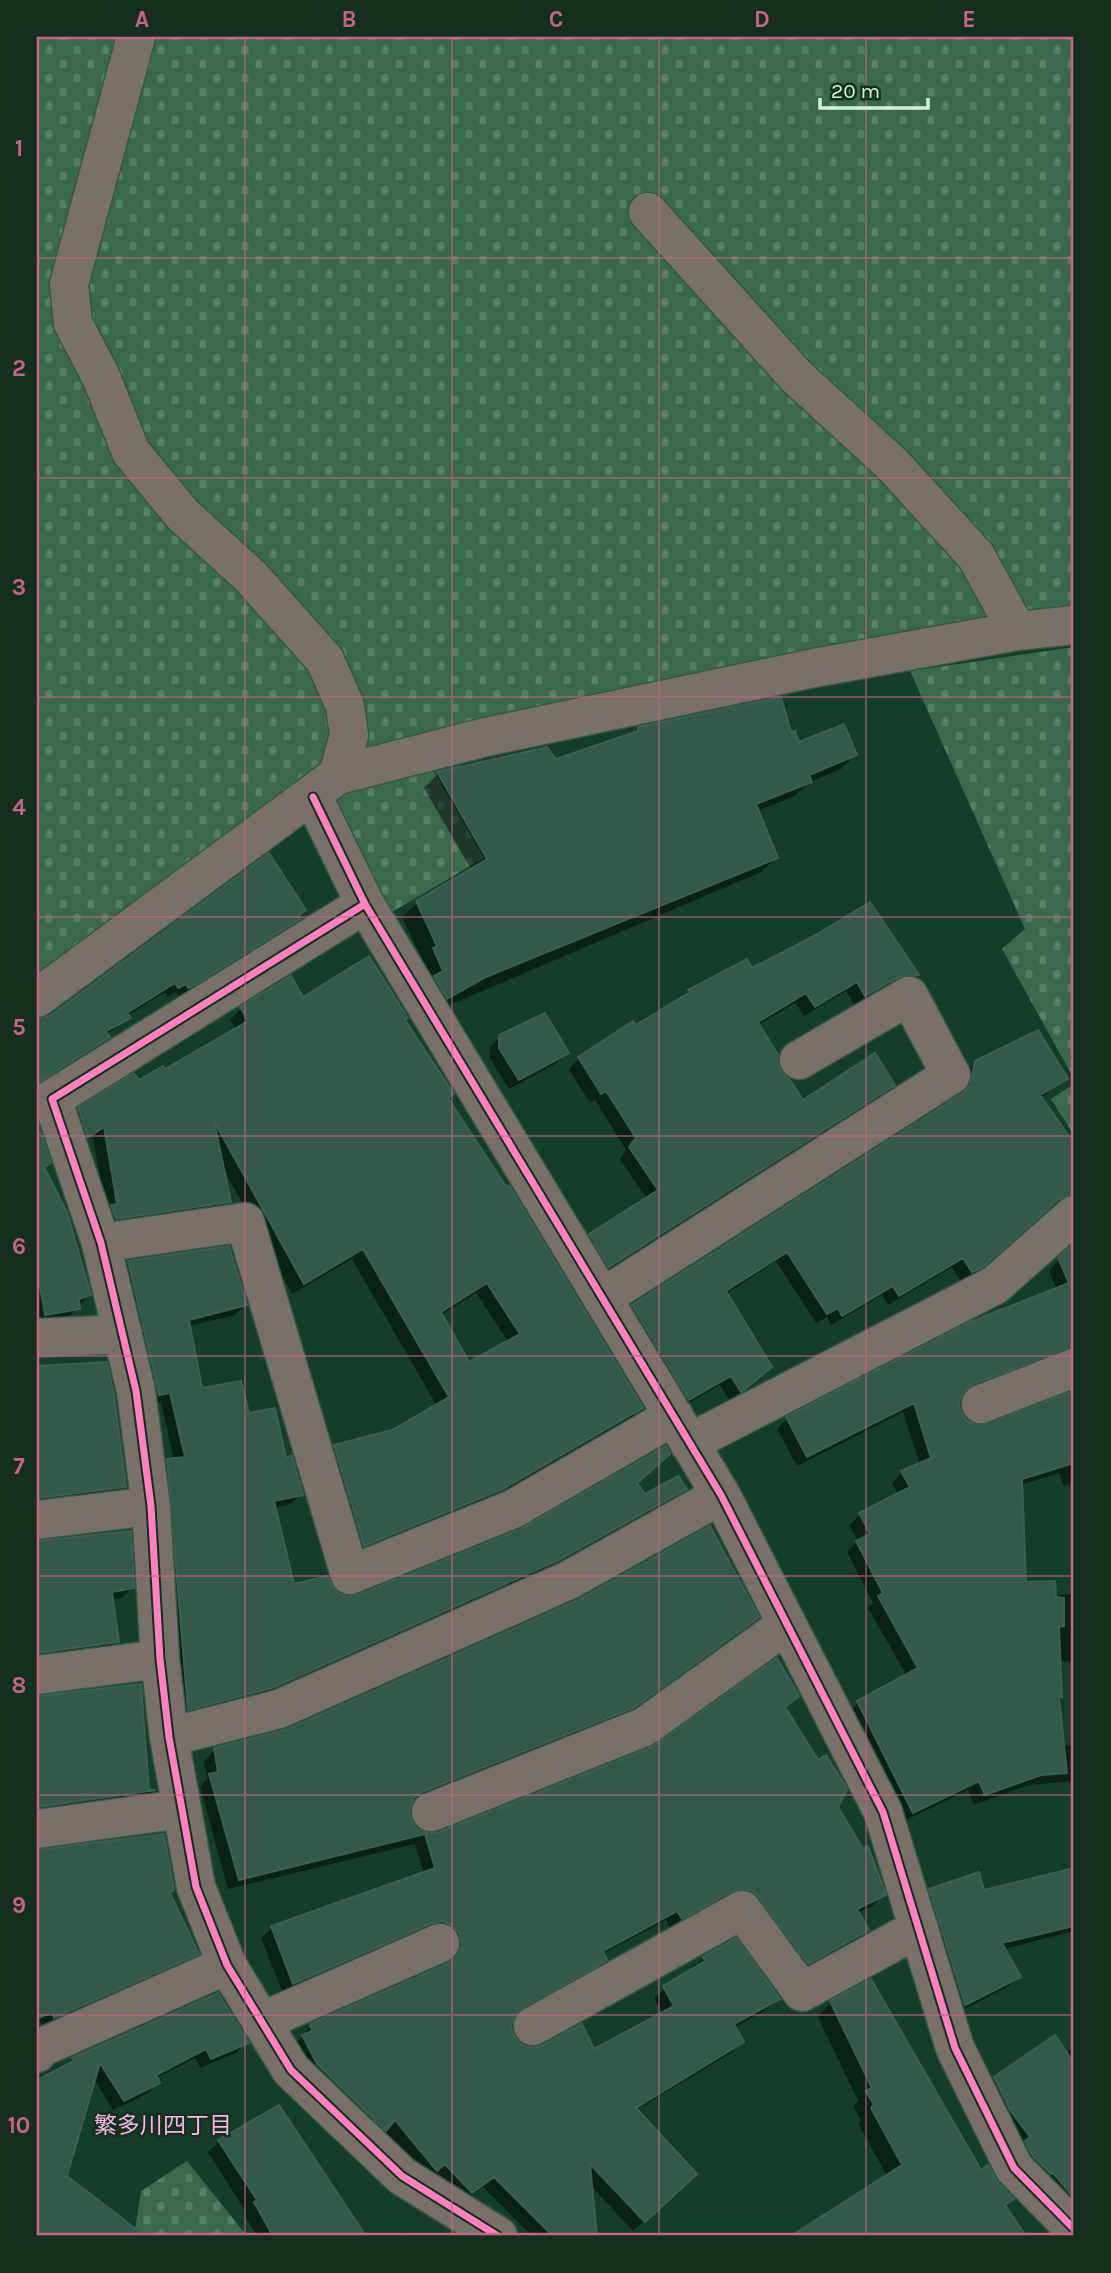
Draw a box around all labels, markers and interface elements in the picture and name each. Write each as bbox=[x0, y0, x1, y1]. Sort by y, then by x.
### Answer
text: A bbox=[135, 6, 149, 33]
text: B bbox=[342, 6, 356, 33]
text: C bbox=[549, 6, 563, 33]
text: D bbox=[754, 6, 770, 33]
text: E bbox=[962, 6, 976, 33]
scale bar bbox=[820, 66, 929, 110]
text: 20 m bbox=[831, 79, 880, 103]
text: 1 bbox=[15, 135, 23, 162]
text: 2 bbox=[12, 355, 26, 382]
text: 3 bbox=[12, 574, 26, 601]
text: 4 bbox=[12, 794, 26, 821]
text: 5 bbox=[12, 1014, 26, 1041]
text: 6 bbox=[12, 1233, 26, 1260]
text: 7 bbox=[13, 1453, 25, 1480]
text: 8 bbox=[12, 1672, 26, 1699]
text: 9 bbox=[12, 1892, 26, 1919]
text: 10 bbox=[8, 2112, 30, 2139]
district label: 繁多川四丁目 bbox=[94, 2112, 232, 2139]

